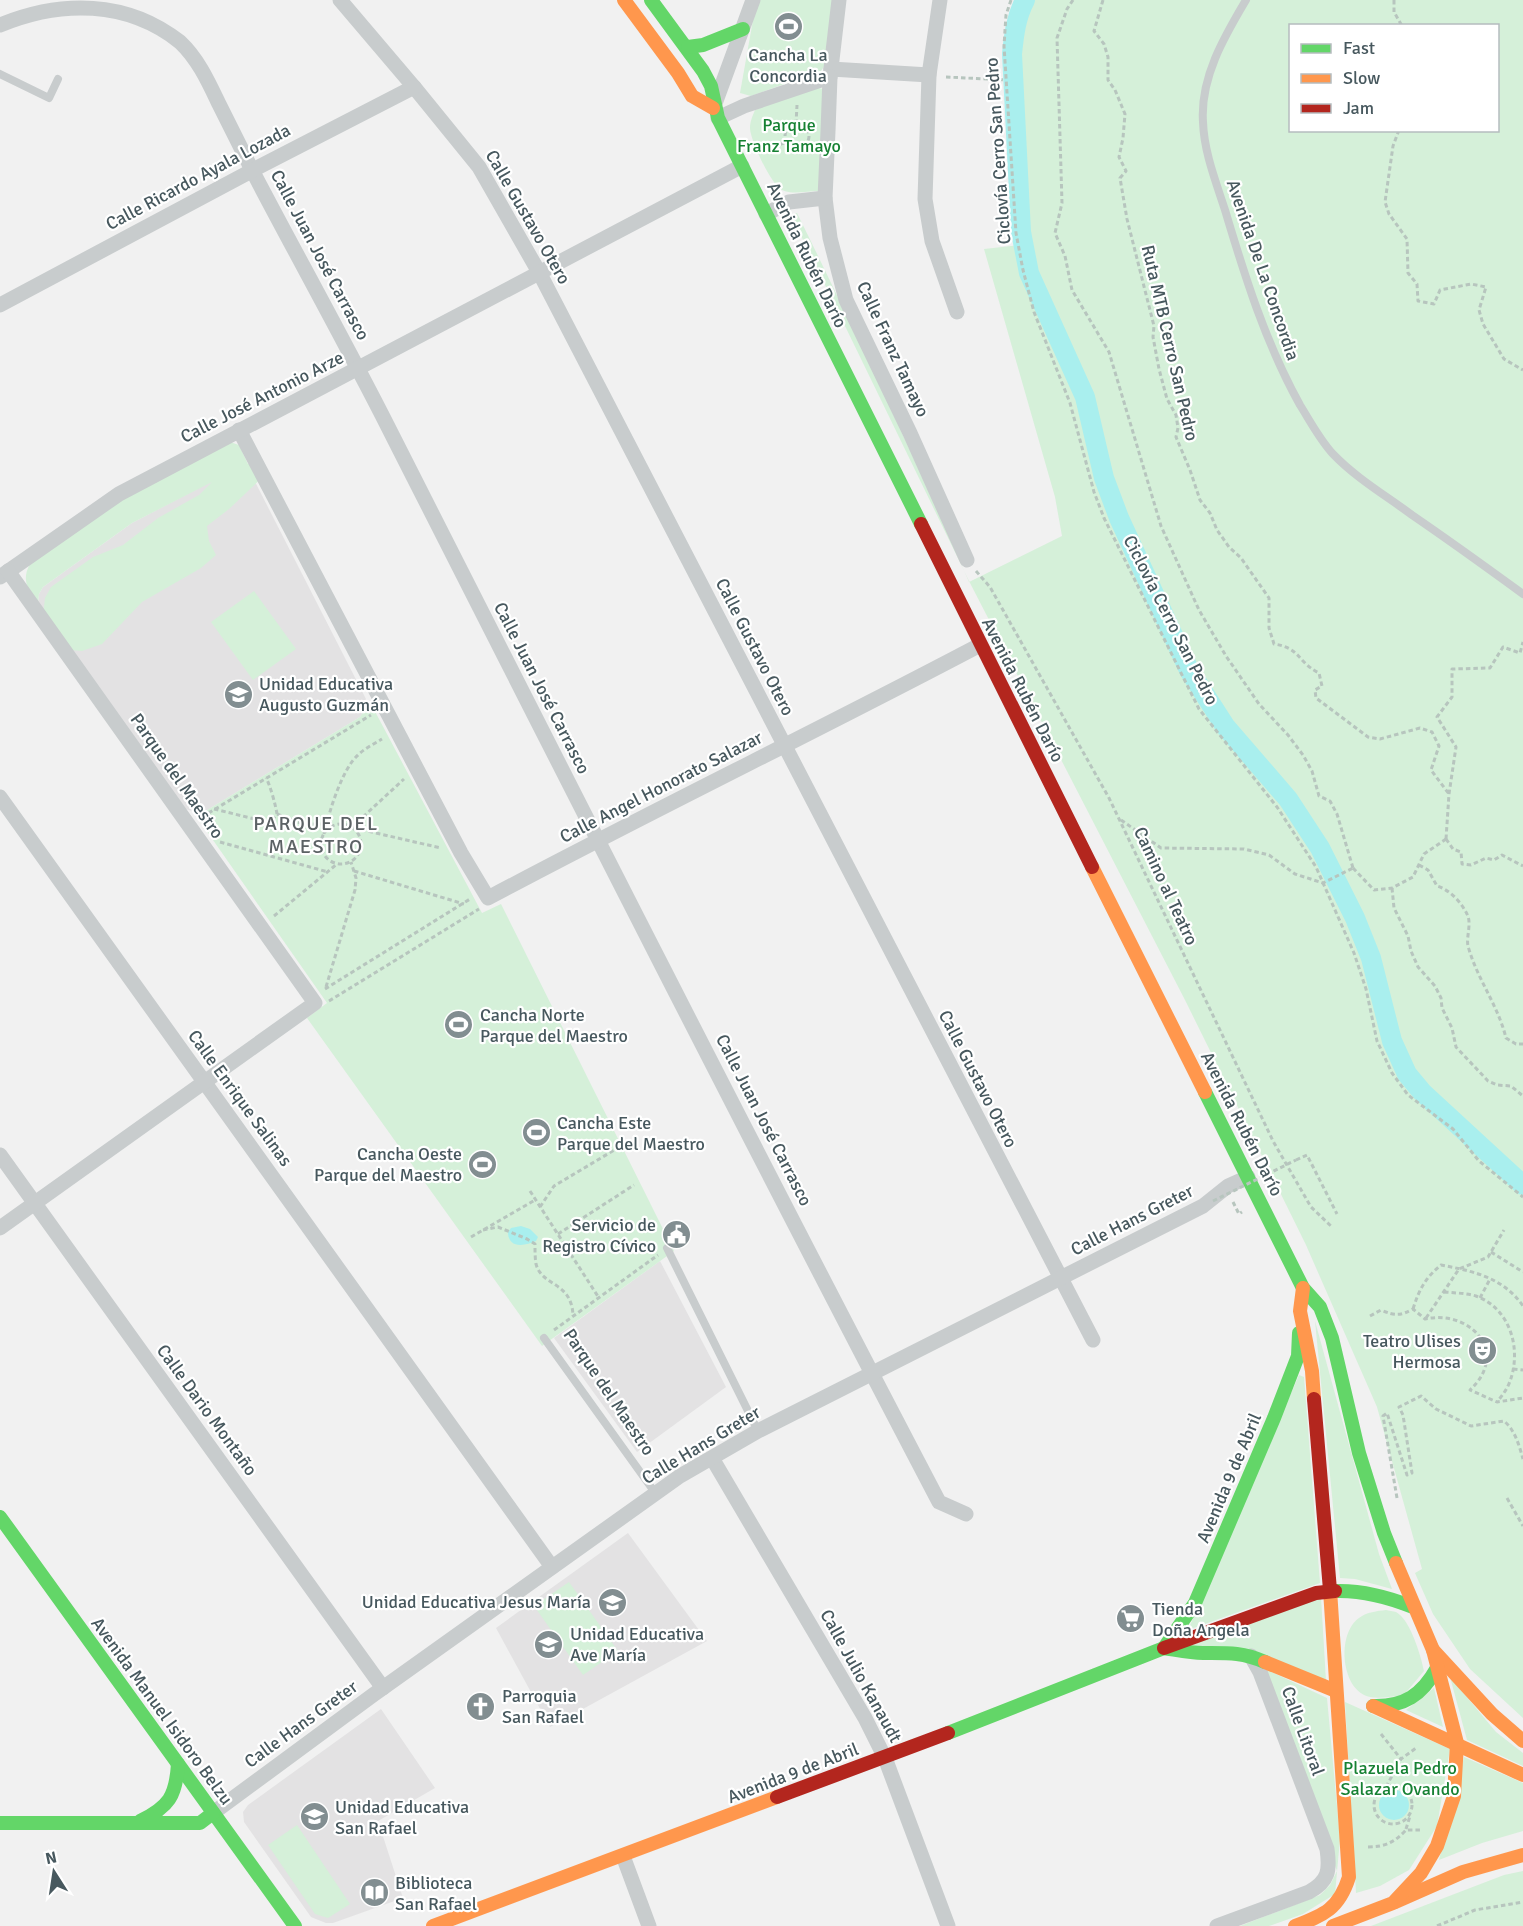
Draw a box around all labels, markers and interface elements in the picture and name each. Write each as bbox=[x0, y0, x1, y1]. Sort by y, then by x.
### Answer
sports icon: Cancha La Concordia bbox=[772, 10, 804, 42]
legend bbox=[1289, 24, 1499, 132]
text: Fast bbox=[1343, 37, 1375, 59]
place label: Cancha La Concordia bbox=[748, 44, 828, 87]
street label: Ciclovía Cerro San Pedro bbox=[980, 57, 1016, 245]
text: Slow bbox=[1343, 67, 1380, 89]
text: Jam bbox=[1343, 97, 1374, 119]
park label: Parque Franz Tamayo bbox=[737, 114, 841, 157]
street label: Calle Ricardo Ayala Lozada bbox=[102, 119, 294, 235]
street label: Calle Gustavo Otero bbox=[481, 146, 575, 288]
street label: Calle Juan José Carrasco bbox=[266, 166, 374, 344]
street label: Avenida De La Concordia bbox=[1222, 177, 1304, 363]
street label: Avenida Rubén Darío bbox=[762, 179, 852, 331]
street label: Ruta MTB Cerro San Pedro bbox=[1137, 243, 1203, 443]
street label: Calle Franz Tamayo bbox=[852, 278, 934, 420]
street label: Calle José Antonio Arze bbox=[177, 346, 347, 448]
street label: Ciclovía Cerro San Pedro bbox=[1119, 531, 1223, 709]
street label: Calle Gustavo Otero bbox=[711, 575, 799, 719]
street label: Calle Juan José Carrasco bbox=[489, 598, 595, 778]
street label: Avenida Rubén Darío bbox=[977, 614, 1069, 766]
place label: Unidad Educativa Augusto Guzmán bbox=[259, 673, 393, 716]
school or university icon: Unidad Educativa Augusto Guzmán bbox=[222, 678, 254, 710]
street label: Parque del Maestro bbox=[126, 709, 228, 843]
street label: Calle Angel Honorato Salazar bbox=[556, 726, 766, 848]
district label: PARQUE DEL MAESTRO bbox=[253, 811, 379, 859]
street label: Camino al Teatro bbox=[1129, 823, 1203, 949]
place label: Cancha Norte Parque del Maestro bbox=[480, 1004, 628, 1047]
street label: Calle Gustavo Otero bbox=[934, 1007, 1022, 1151]
sports icon: Cancha Norte Parque del Maestro bbox=[443, 1009, 475, 1041]
street label: Calle Enrique Salinas bbox=[183, 1026, 297, 1171]
street label: Calle Juan José Carrasco bbox=[711, 1030, 817, 1210]
street label: Avenida Rubén Darío bbox=[1196, 1048, 1288, 1200]
place label: Cancha Este Parque del Maestro bbox=[557, 1112, 705, 1155]
sports icon: Cancha Este Parque del Maestro bbox=[520, 1117, 552, 1149]
place label: Cancha Oeste Parque del Maestro bbox=[314, 1143, 462, 1186]
sports icon: Cancha Oeste Parque del Maestro bbox=[467, 1148, 499, 1180]
street label: Calle Hans Greter bbox=[1067, 1179, 1197, 1260]
place label: Servicio de Registro Cívico bbox=[542, 1214, 656, 1257]
public building icon: Servicio de Registro Cívico bbox=[661, 1219, 693, 1251]
street label: Parque del Maestro bbox=[559, 1325, 659, 1459]
place label: Teatro Ulises Hermosa bbox=[1363, 1330, 1461, 1373]
theatre icon: Teatro Ulises Hermosa bbox=[1466, 1335, 1498, 1367]
street label: Calle Dario Montaño bbox=[152, 1340, 262, 1480]
street label: Calle Hans Greter bbox=[638, 1401, 765, 1489]
street label: Avenida 9 de Abril bbox=[1192, 1410, 1266, 1546]
school or university icon: Unidad Educativa Jesus María bbox=[596, 1586, 628, 1618]
place label: Unidad Educativa Jesus María bbox=[362, 1591, 591, 1613]
place label: Tienda Doña Angela bbox=[1152, 1598, 1250, 1641]
supermarket icon: Tienda Doña Angela bbox=[1115, 1603, 1147, 1635]
street label: Calle Julio Kanaudt bbox=[815, 1606, 907, 1746]
street label: Avenida Manuel Isidoro Belzu bbox=[87, 1613, 237, 1809]
place label: Unidad Educativa Ave María bbox=[570, 1623, 704, 1666]
school or university icon: Unidad Educativa Ave María bbox=[533, 1628, 565, 1660]
street label: Calle Hans Greter bbox=[240, 1675, 362, 1772]
street label: Calle Litoral bbox=[1277, 1683, 1329, 1779]
place label: Parroquia San Rafael bbox=[502, 1685, 584, 1728]
church icon: Parroquia San Rafael bbox=[465, 1690, 497, 1722]
street label: Avenida 9 de Abril bbox=[724, 1738, 862, 1808]
park label: Plazuela Pedro Salazar Ovando bbox=[1340, 1757, 1460, 1800]
place label: Unidad Educativa San Rafael bbox=[335, 1796, 469, 1839]
school or university icon: Unidad Educativa San Rafael bbox=[298, 1801, 330, 1833]
north arrow bbox=[24, 1842, 84, 1902]
text: N bbox=[44, 1847, 59, 1869]
place label: Biblioteca San Rafael bbox=[395, 1872, 477, 1915]
library icon: Biblioteca San Rafael bbox=[358, 1877, 390, 1909]

